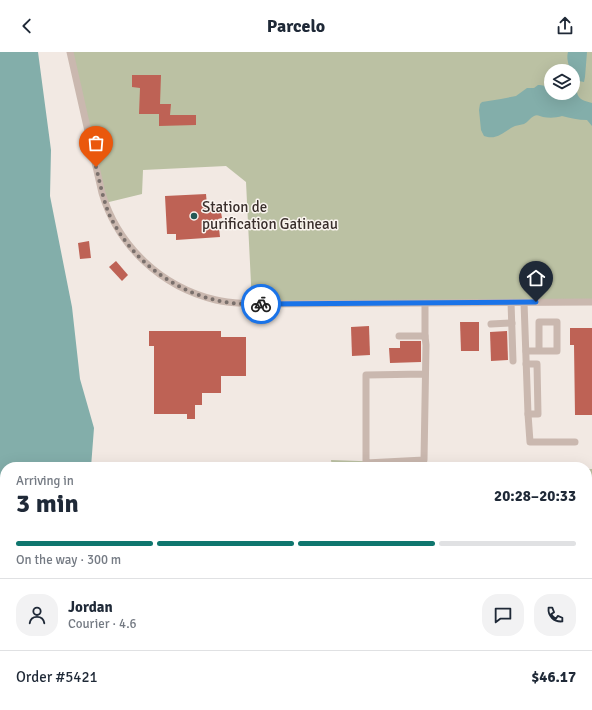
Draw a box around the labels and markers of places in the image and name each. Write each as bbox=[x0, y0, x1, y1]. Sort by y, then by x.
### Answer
pin bbox=[79, 126, 113, 167]
place label: Station de purification Gatineau bbox=[202, 198, 338, 233]
marker: Station de purification Gatineau bbox=[189, 211, 199, 221]
pin bbox=[519, 261, 553, 302]

